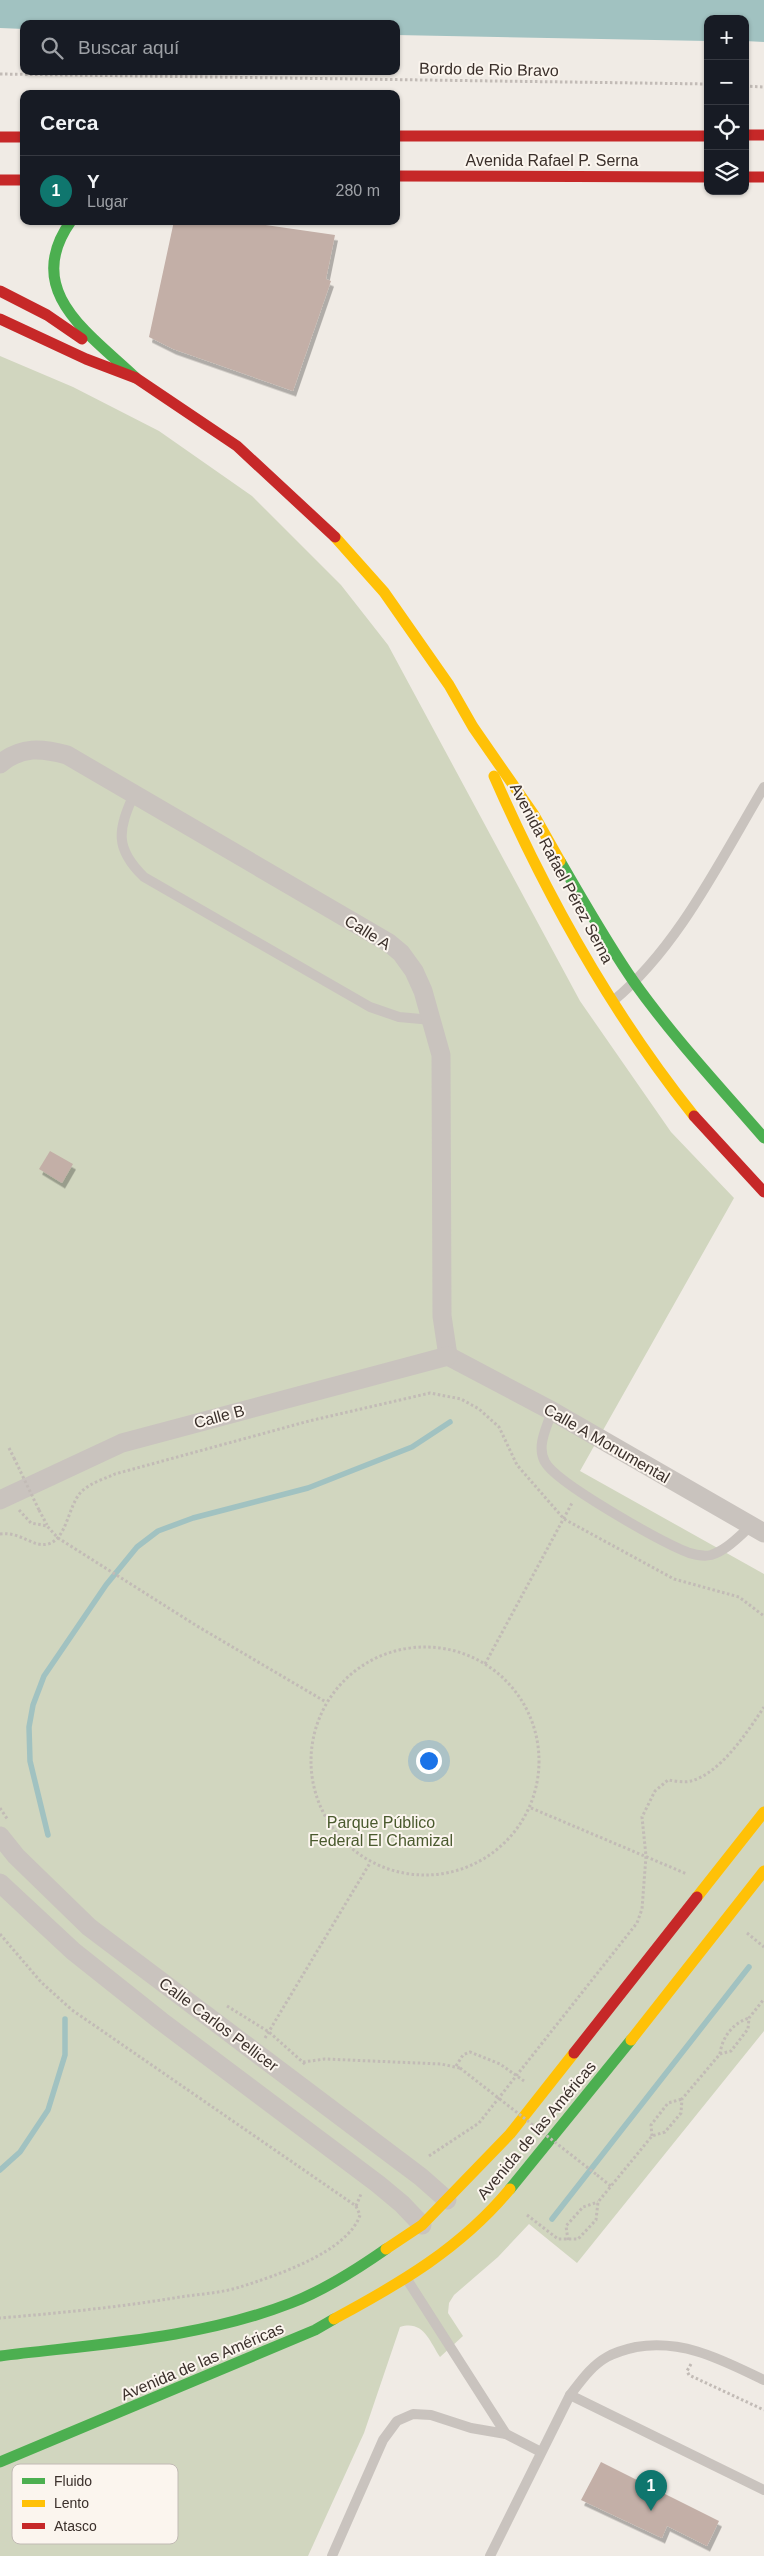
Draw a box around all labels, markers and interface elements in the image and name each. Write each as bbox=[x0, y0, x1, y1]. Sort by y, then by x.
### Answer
map controls bbox=[704, 15, 749, 195]
button: + bbox=[704, 15, 749, 60]
search box bbox=[20, 20, 400, 75]
icon: search bbox=[38, 34, 66, 62]
text: Buscar aquí bbox=[78, 37, 179, 58]
street label: Bordo de Rio Bravo bbox=[419, 60, 559, 79]
button: − bbox=[704, 60, 749, 105]
button: locate bbox=[704, 105, 749, 150]
text: Cerca bbox=[40, 111, 98, 134]
button: layers bbox=[704, 150, 749, 195]
street label: Avenida Rafael P. Serna bbox=[466, 152, 639, 169]
text: Y bbox=[87, 171, 100, 192]
text: 1 bbox=[52, 182, 60, 199]
text: 280 m bbox=[336, 182, 380, 199]
text: Lugar bbox=[87, 193, 128, 210]
street label: Avenida Rafael Pérez Serna bbox=[507, 780, 616, 966]
street label: Calle A bbox=[342, 912, 394, 953]
street label: Calle A Monumental bbox=[541, 1400, 673, 1486]
street label: Calle B bbox=[192, 1402, 246, 1431]
your location bbox=[416, 1748, 442, 1774]
park label: Parque Público Federal El Chamizal bbox=[309, 1814, 453, 1849]
street label: Calle Carlos Pellicer bbox=[156, 1974, 282, 2075]
street label: Avenida de las Américas bbox=[474, 2058, 599, 2203]
street label: Avenida de las Américas bbox=[118, 2319, 286, 2403]
legend bbox=[12, 2464, 178, 2544]
pin: 1 bbox=[635, 2470, 667, 2511]
text: Fluido bbox=[54, 2473, 92, 2489]
text: Lento bbox=[54, 2495, 89, 2511]
text: Atasco bbox=[54, 2518, 97, 2534]

